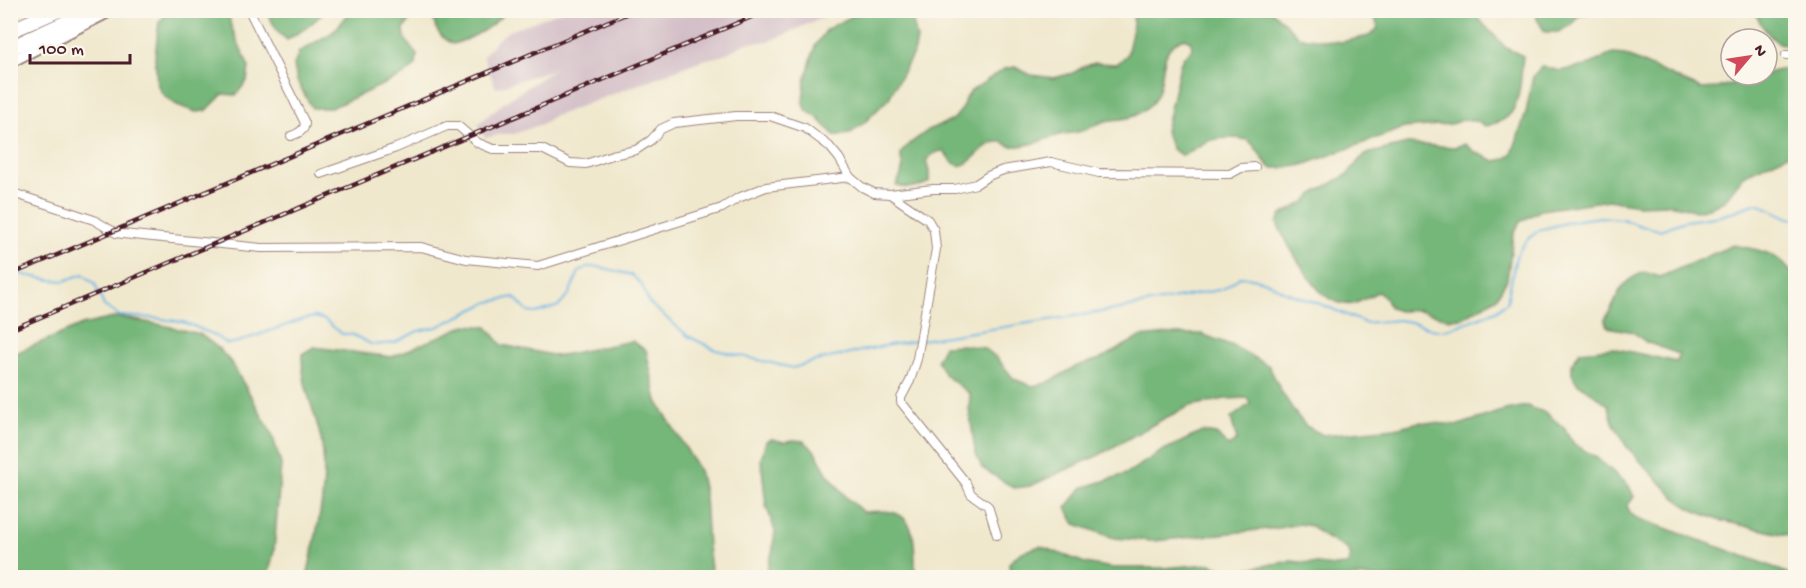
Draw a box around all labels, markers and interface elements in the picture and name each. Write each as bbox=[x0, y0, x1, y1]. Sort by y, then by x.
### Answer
scale bar bbox=[30, 27, 130, 65]
north arrow bbox=[1719, 27, 1779, 87]
text: 100 m bbox=[38, 40, 84, 61]
text: N bbox=[1748, 42, 1770, 61]

